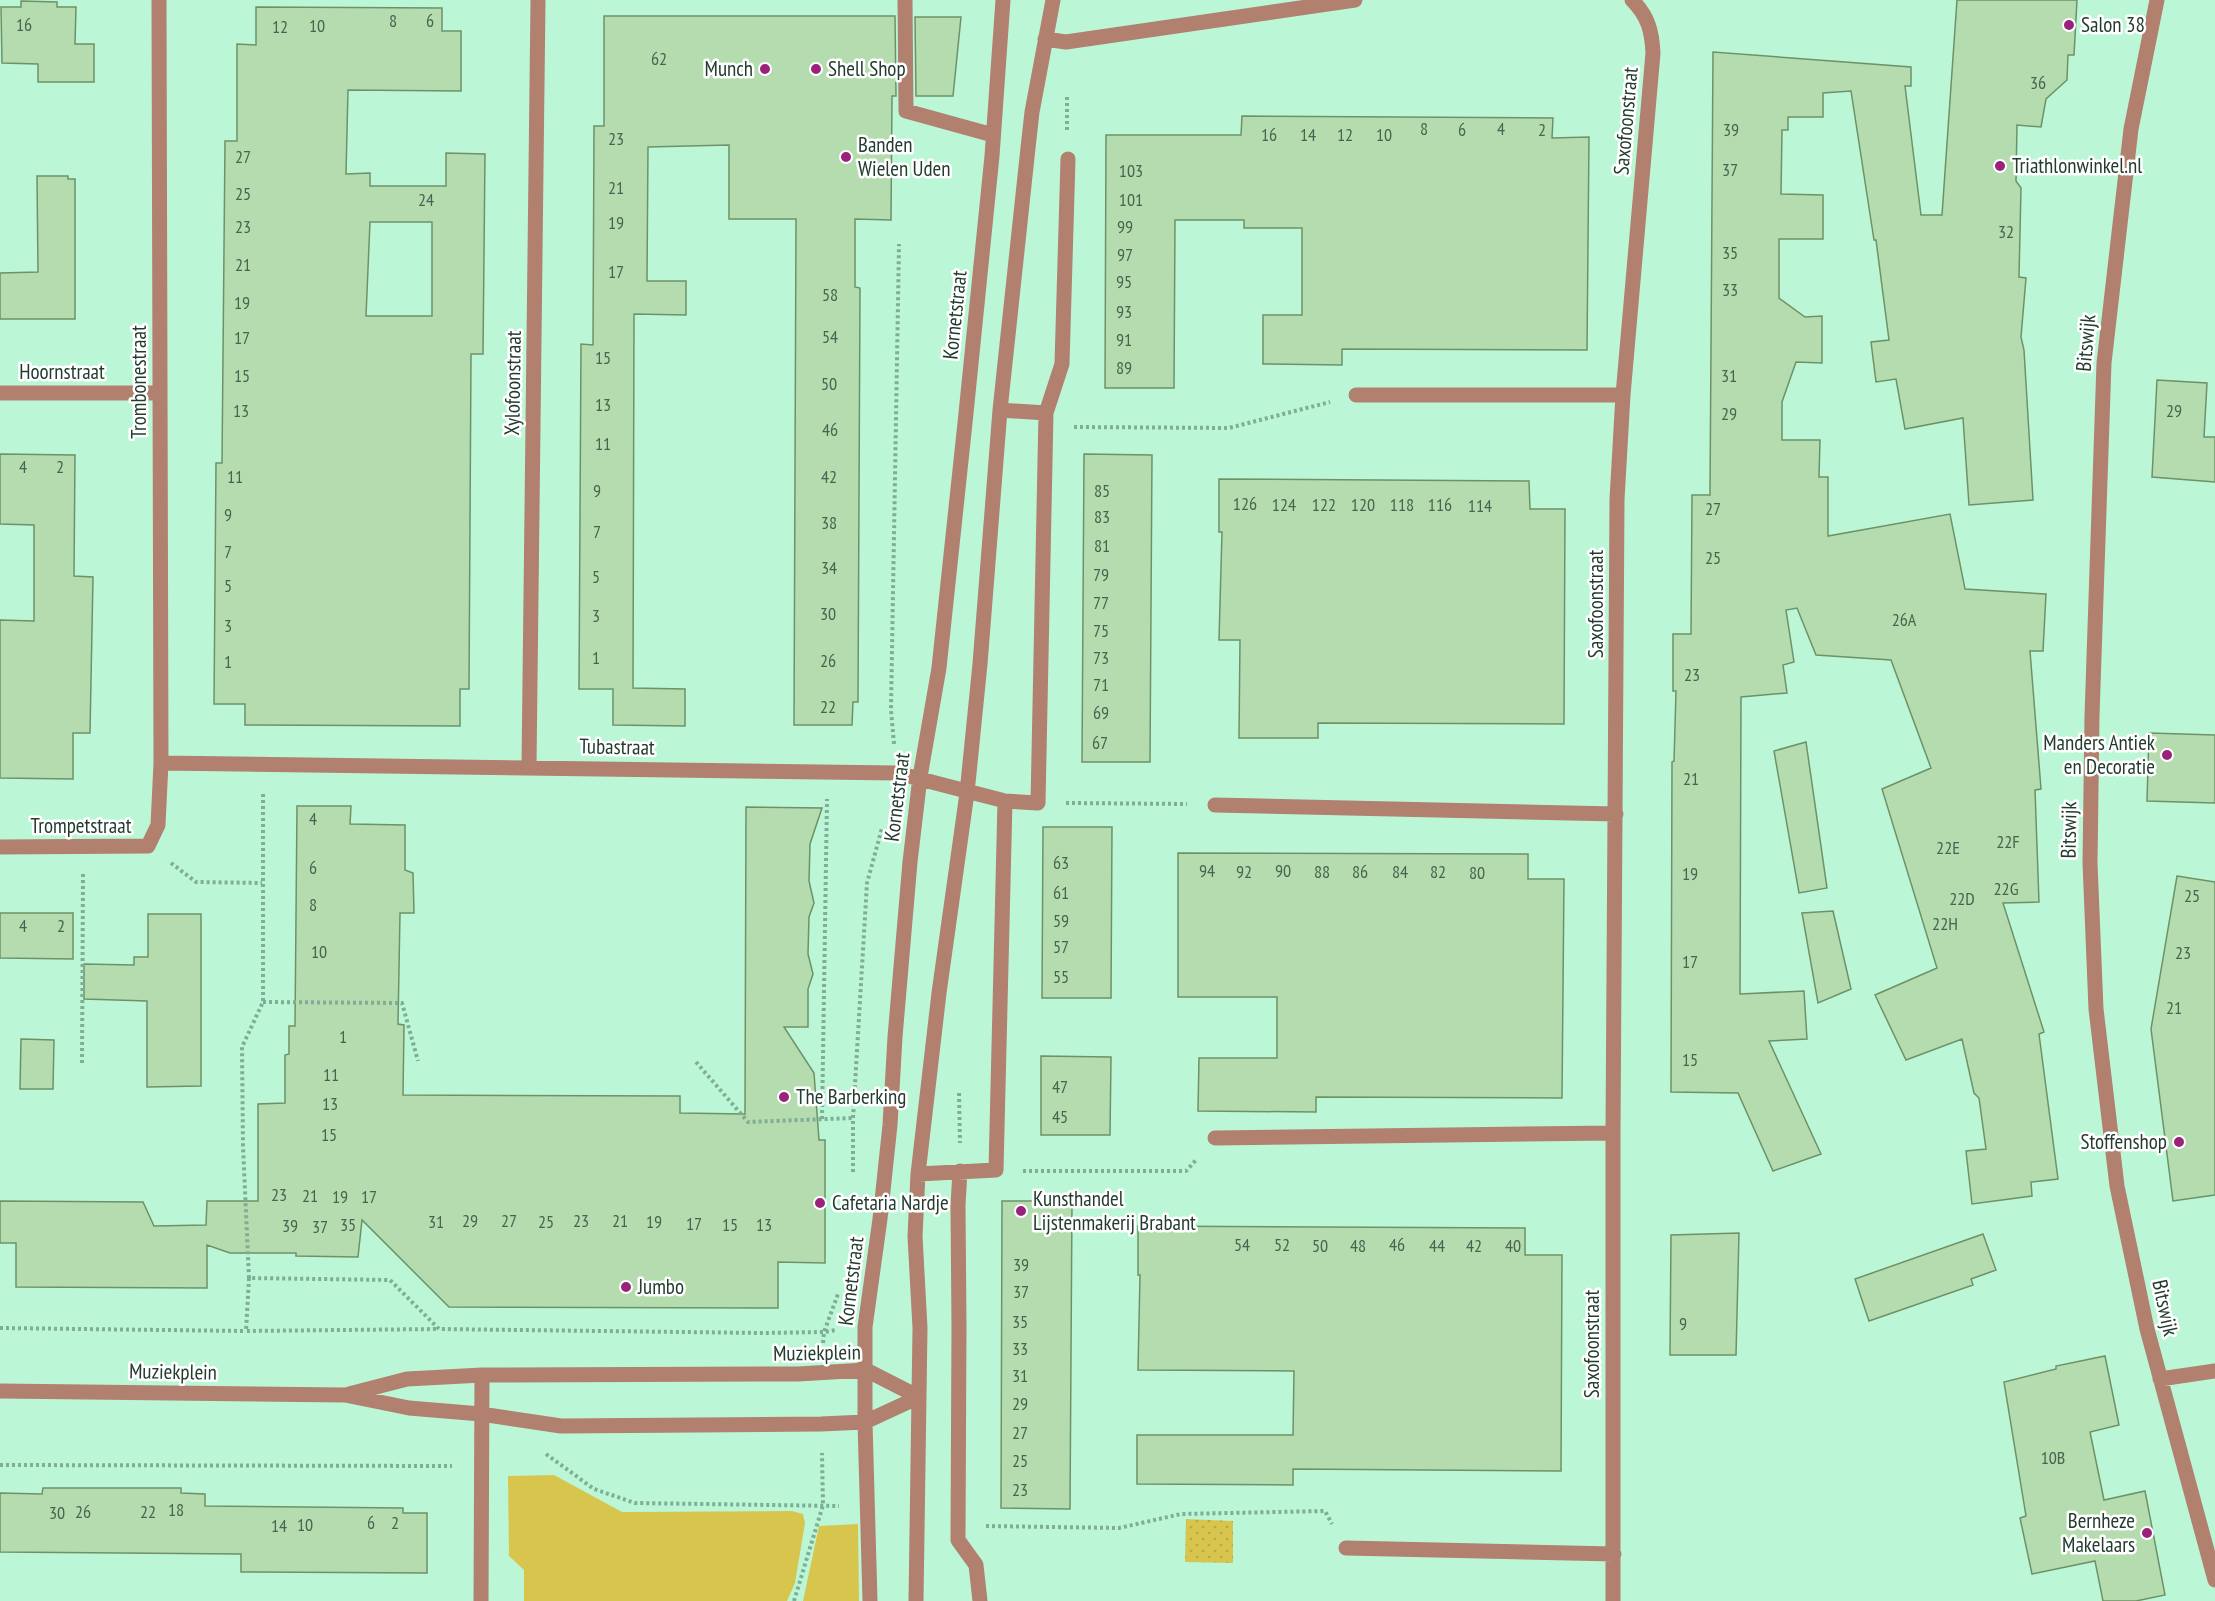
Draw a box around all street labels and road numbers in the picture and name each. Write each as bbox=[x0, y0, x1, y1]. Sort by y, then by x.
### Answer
street label: Saxofoonstraat bbox=[1607, 66, 1644, 176]
street label: Kornetstraat bbox=[936, 269, 973, 361]
street label: Bitswijk bbox=[2070, 313, 2101, 372]
street label: Trombonestraat bbox=[125, 325, 152, 439]
street label: Xylofoonstraat bbox=[498, 330, 527, 436]
street label: Hoornstraat bbox=[19, 358, 105, 385]
street label: Saxofoonstraat bbox=[1582, 550, 1609, 658]
street label: Tubastraat bbox=[579, 732, 655, 761]
street label: Kornetstraat bbox=[878, 751, 915, 843]
street label: Bitswijk bbox=[2055, 801, 2082, 859]
street label: Trompetstraat bbox=[31, 812, 132, 839]
street label: Kornetstraat bbox=[832, 1235, 869, 1327]
street label: Bitswijk bbox=[2146, 1277, 2185, 1339]
street label: Saxofoonstraat bbox=[1578, 1290, 1605, 1398]
street label: Muziekplein bbox=[773, 1338, 861, 1367]
street label: Muziekplein bbox=[129, 1357, 217, 1386]

